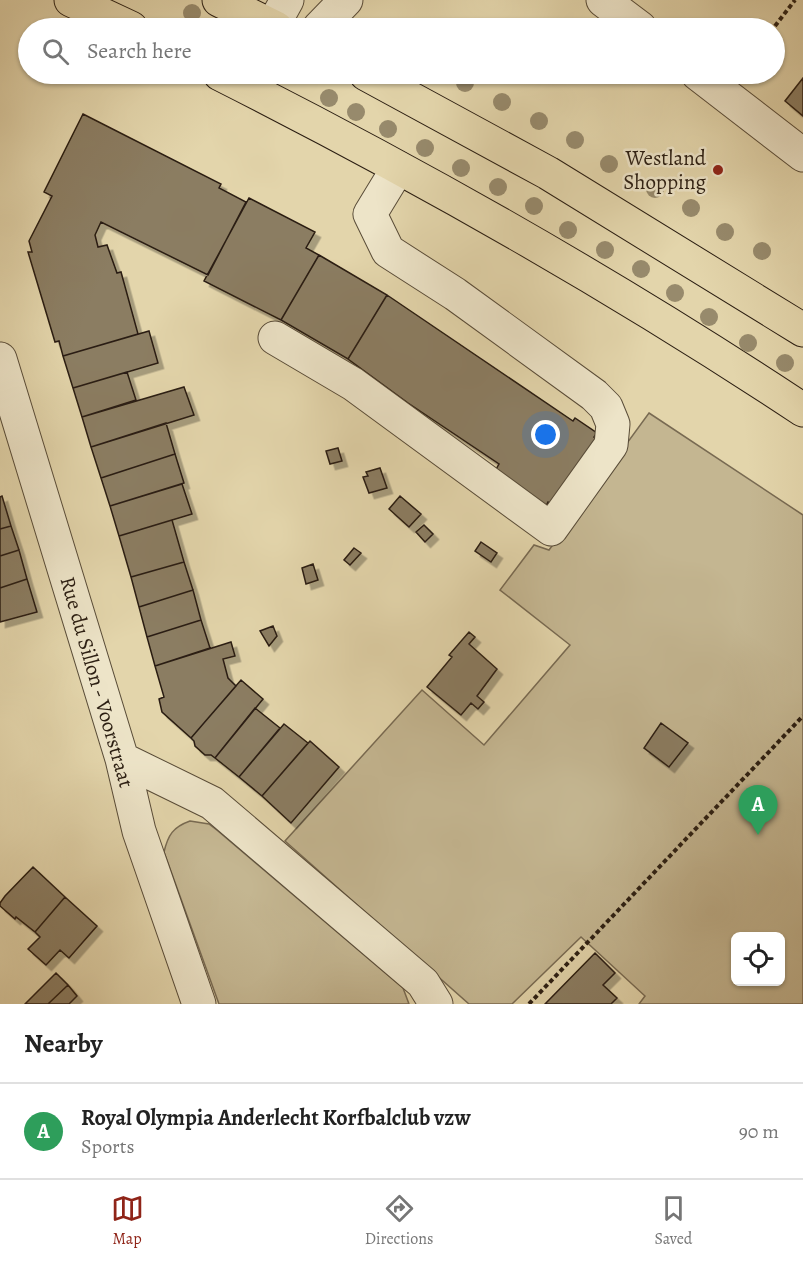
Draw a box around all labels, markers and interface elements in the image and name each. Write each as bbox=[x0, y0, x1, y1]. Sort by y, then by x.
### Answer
search box bbox=[18, 18, 785, 84]
icon: search bbox=[39, 35, 72, 68]
text: Search here bbox=[87, 36, 192, 66]
place label: Westland Shopping bbox=[623, 144, 707, 196]
marker: Westland Shopping bbox=[711, 163, 725, 177]
your location bbox=[531, 420, 560, 449]
street label: Rue du Sillon - Voorstraat bbox=[53, 573, 141, 791]
pin: A bbox=[738, 786, 777, 835]
map controls bbox=[731, 932, 785, 986]
button: locate bbox=[731, 932, 785, 986]
text: Nearby bbox=[24, 1026, 103, 1061]
text: Royal Olympia Anderlecht Korfbalclub vzw bbox=[81, 1103, 471, 1133]
text: A bbox=[37, 1118, 50, 1145]
text: 90 m bbox=[739, 1118, 779, 1145]
text: Sports bbox=[81, 1133, 134, 1160]
tab: Map bbox=[111, 1192, 144, 1250]
tab: Directions bbox=[365, 1192, 433, 1250]
tab: Saved bbox=[654, 1192, 692, 1250]

